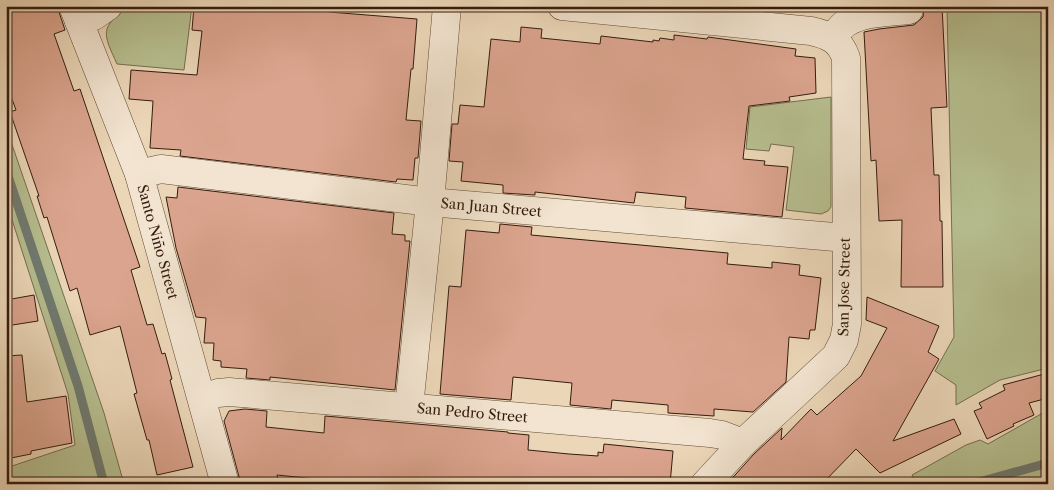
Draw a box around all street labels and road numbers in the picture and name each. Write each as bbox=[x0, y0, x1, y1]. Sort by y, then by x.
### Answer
street label: Santo Niño Street bbox=[133, 183, 182, 301]
street label: San Juan Street bbox=[440, 194, 542, 221]
street label: San Jose Street bbox=[834, 237, 854, 337]
street label: San Pedro Street bbox=[416, 399, 529, 426]

